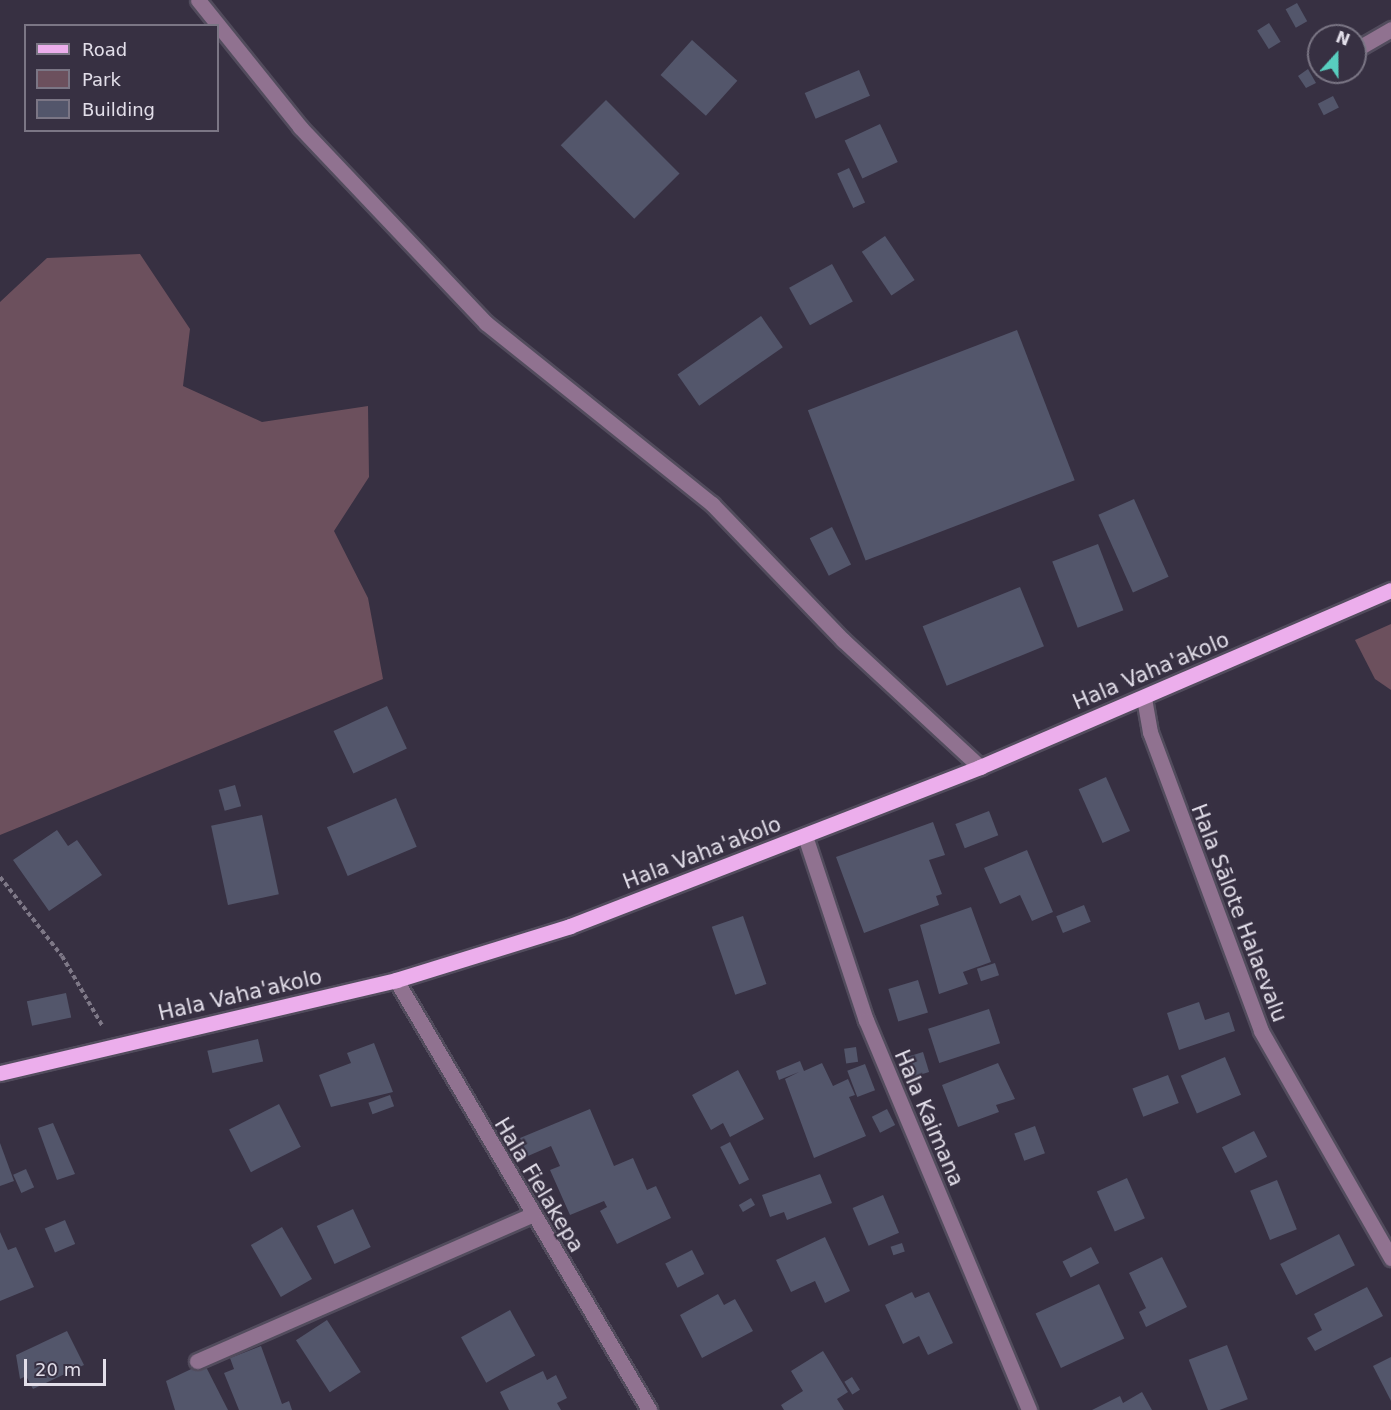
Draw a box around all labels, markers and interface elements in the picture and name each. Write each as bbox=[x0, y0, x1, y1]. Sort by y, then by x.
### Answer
legend bbox=[24, 24, 219, 132]
north arrow bbox=[1307, 24, 1367, 84]
text: N bbox=[1333, 27, 1353, 50]
text: Road bbox=[82, 39, 127, 60]
text: Park bbox=[82, 69, 121, 90]
text: Building bbox=[82, 99, 155, 120]
street label: Hala Vaha'akolo bbox=[1069, 627, 1233, 715]
street label: Hala Sālote Halaevalu bbox=[1186, 800, 1292, 1026]
street label: Hala Vaha'akolo bbox=[619, 811, 785, 895]
street label: Hala Vaha'akolo bbox=[156, 964, 324, 1026]
street label: Hala Kaimana bbox=[889, 1046, 969, 1190]
street label: Hala Fielakepa bbox=[489, 1113, 589, 1257]
scale bar bbox=[27, 1347, 110, 1385]
text: 20 m bbox=[35, 1359, 81, 1380]

